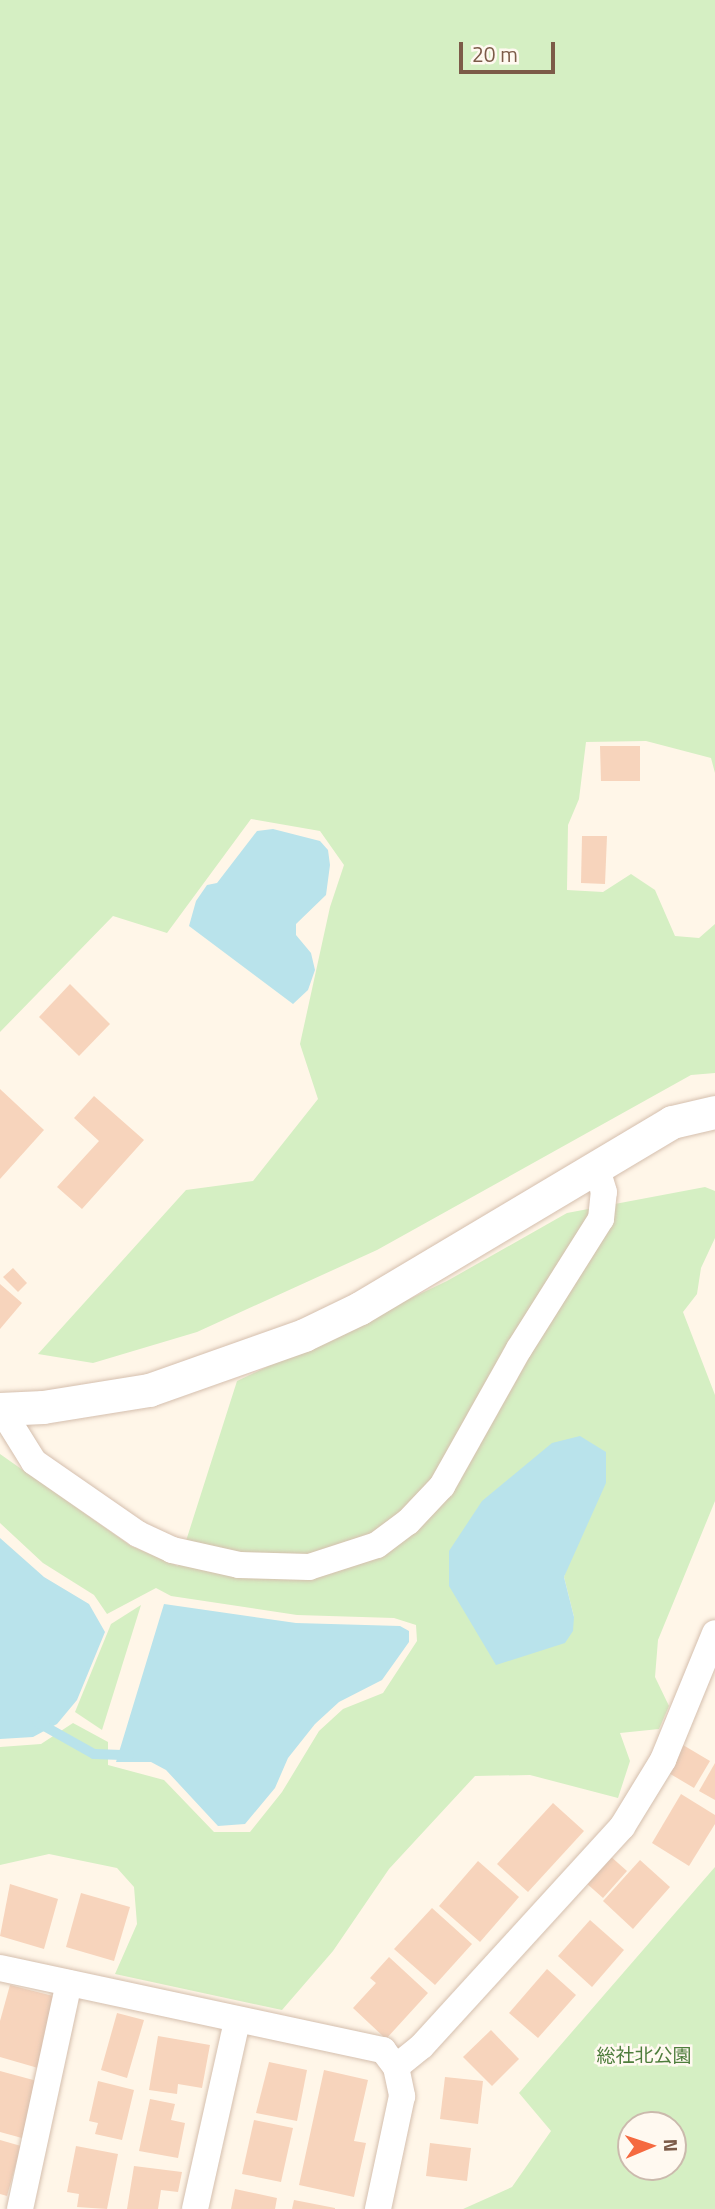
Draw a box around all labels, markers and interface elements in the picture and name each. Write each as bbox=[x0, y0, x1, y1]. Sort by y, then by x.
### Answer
scale bar bbox=[463, 28, 559, 72]
text: 20 m bbox=[472, 38, 518, 70]
park label: 総社北公園 bbox=[597, 2044, 691, 2066]
north arrow bbox=[617, 2111, 687, 2181]
text: N bbox=[657, 2138, 686, 2152]

